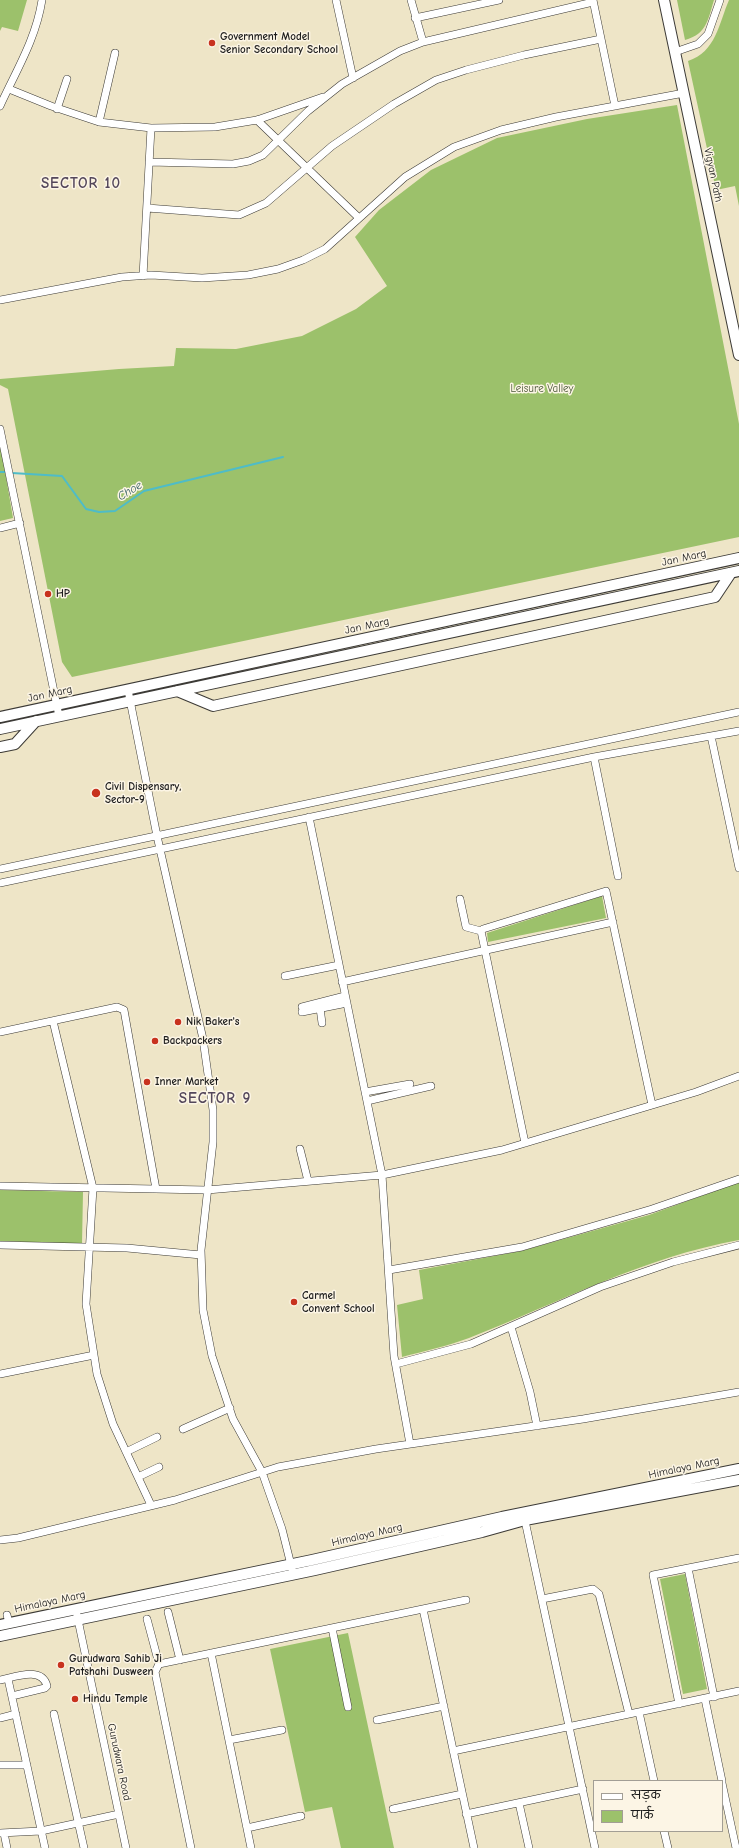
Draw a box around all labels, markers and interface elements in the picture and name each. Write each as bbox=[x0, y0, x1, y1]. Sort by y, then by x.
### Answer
place label: Government Model Senior Secondary School bbox=[220, 30, 338, 56]
marker: Government Model Senior Secondary School bbox=[207, 38, 217, 48]
street label: Vigyan Path bbox=[701, 147, 725, 203]
district label: SECTOR 10 bbox=[41, 175, 121, 193]
park label: Leisure Valley bbox=[510, 382, 574, 396]
water label: Choe bbox=[115, 478, 145, 504]
street label: Jan Marg bbox=[661, 547, 707, 569]
place label: HP bbox=[56, 587, 70, 601]
marker: HP bbox=[43, 589, 53, 599]
street label: Jan Marg bbox=[344, 615, 390, 637]
street label: Jan Marg bbox=[27, 683, 73, 705]
place label: Civil Dispensary, Sector-9 bbox=[105, 780, 181, 806]
marker: Civil Dispensary, Sector-9 bbox=[90, 787, 102, 799]
place label: Nik Baker's bbox=[186, 1015, 239, 1029]
marker: Nik Baker's bbox=[173, 1017, 183, 1027]
place label: Backpackers bbox=[163, 1034, 222, 1048]
marker: Backpackers bbox=[150, 1036, 160, 1046]
place label: Inner Market bbox=[155, 1075, 218, 1089]
marker: Inner Market bbox=[142, 1077, 152, 1087]
district label: SECTOR 9 bbox=[179, 1090, 251, 1108]
place label: Carmel Convent School bbox=[302, 1289, 375, 1315]
marker: Carmel Convent School bbox=[289, 1297, 299, 1307]
street label: Himalaya Marg bbox=[647, 1454, 721, 1482]
street label: Himalaya Marg bbox=[330, 1520, 404, 1550]
street label: Himalaya Marg bbox=[13, 1588, 87, 1616]
place label: Gurudwara Sahib Ji Patshahi Dusween bbox=[69, 1652, 162, 1678]
marker: Gurudwara Sahib Ji Patshahi Dusween bbox=[56, 1660, 66, 1670]
place label: Hindu Temple bbox=[83, 1692, 148, 1706]
marker: Hindu Temple bbox=[70, 1694, 80, 1704]
street label: Gurudwara Road bbox=[104, 1722, 134, 1802]
legend bbox=[593, 1780, 723, 1832]
text: सड़क bbox=[631, 1788, 661, 1802]
text: पार्क bbox=[631, 1808, 654, 1822]

